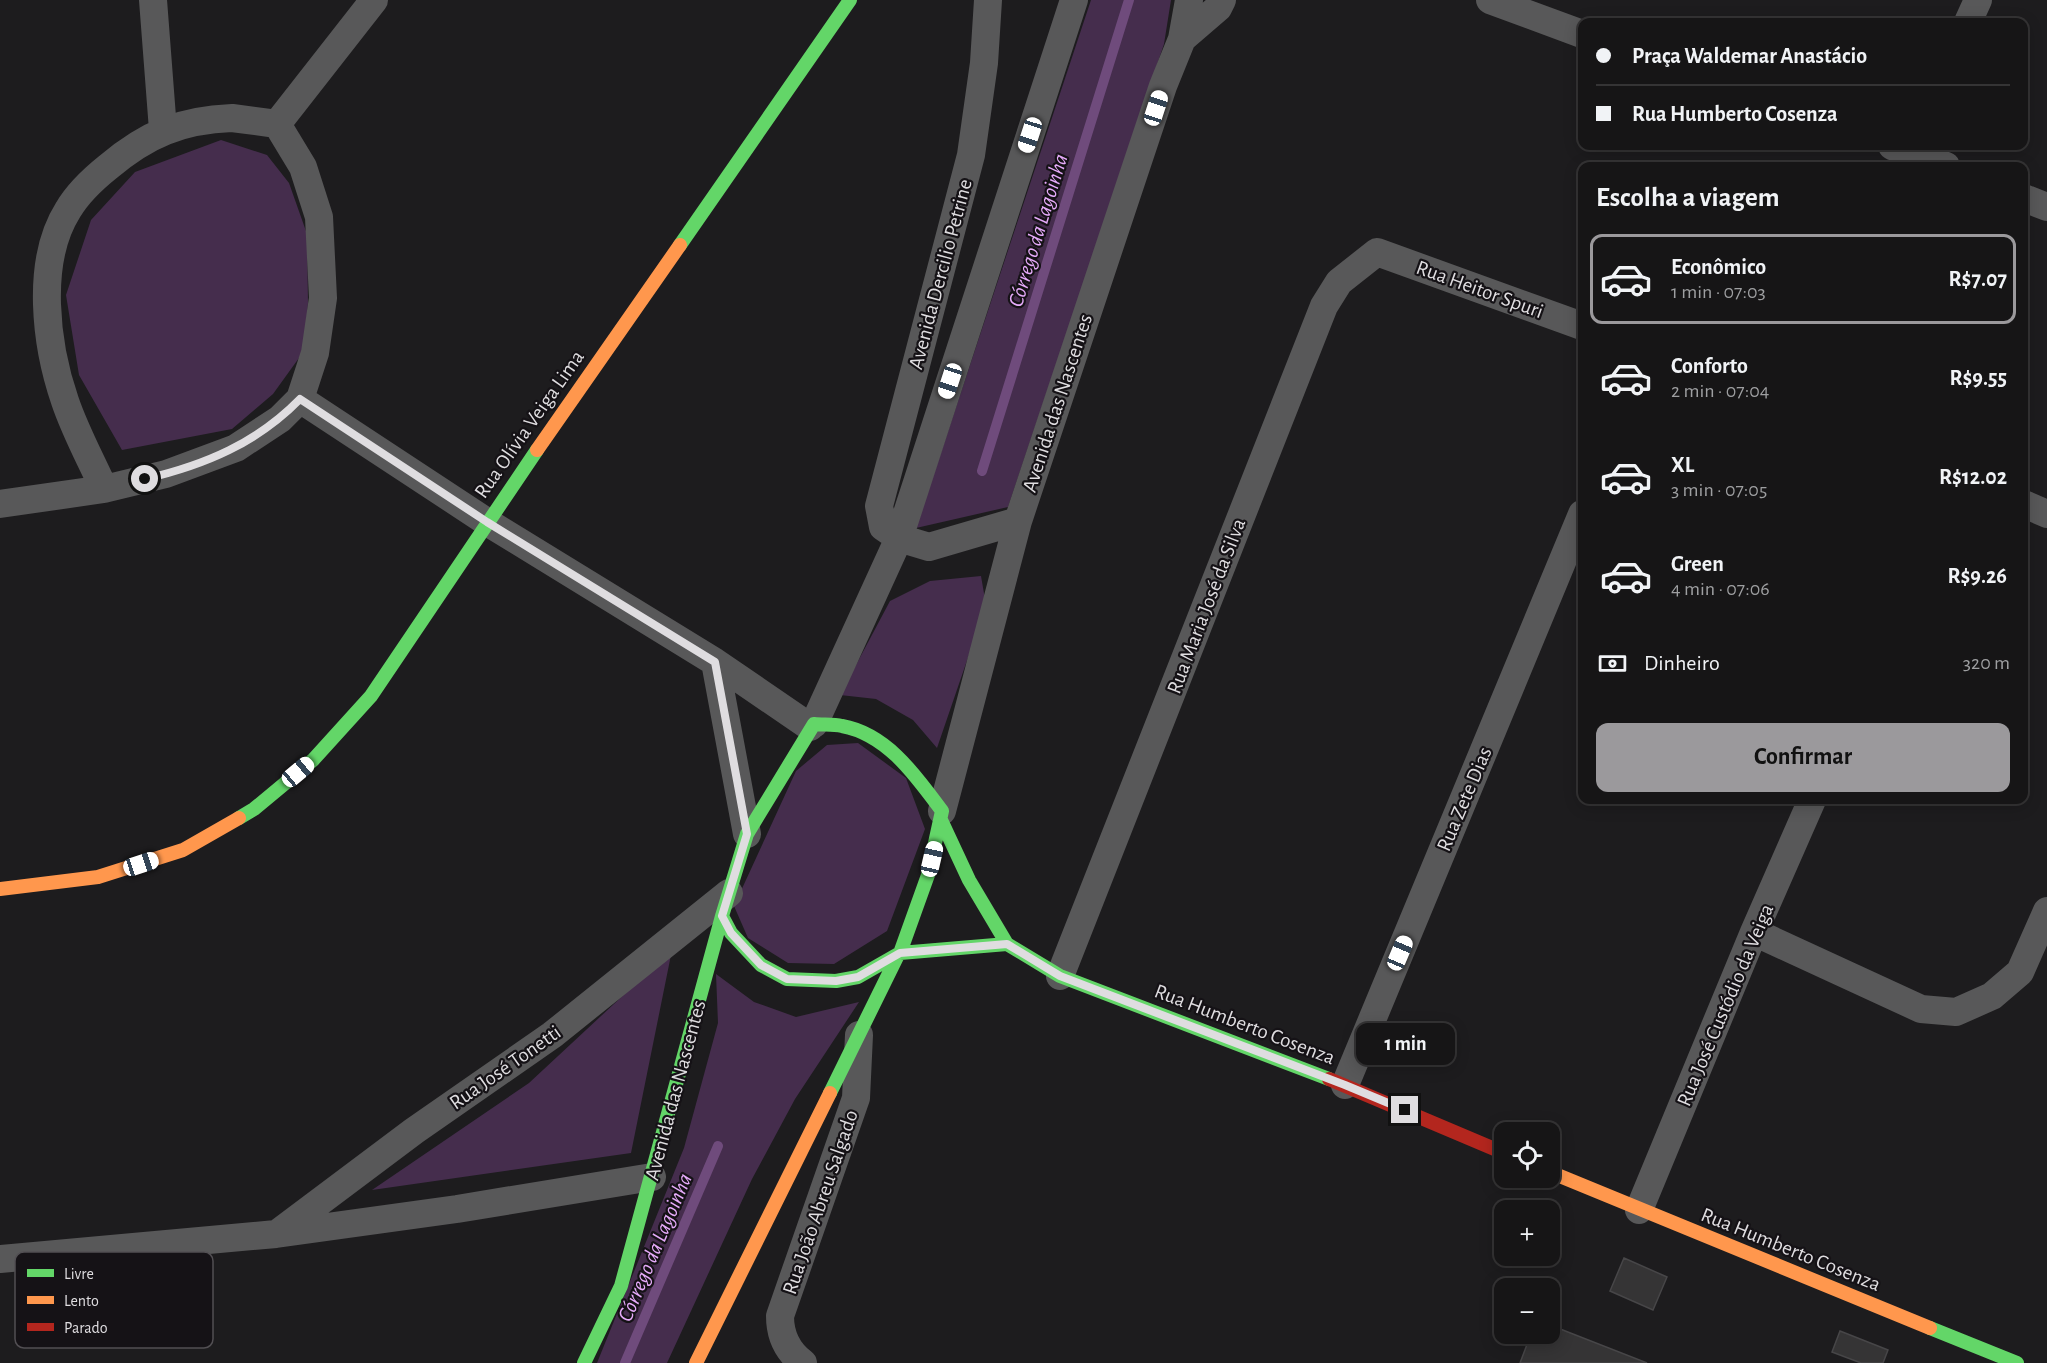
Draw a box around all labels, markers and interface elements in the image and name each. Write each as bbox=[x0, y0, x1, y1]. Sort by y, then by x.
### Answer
text: Praça Waldemar Anastácio bbox=[1632, 45, 1867, 67]
car bbox=[1142, 88, 1170, 128]
text: Rua Humberto Cosenza bbox=[1632, 103, 1838, 125]
car bbox=[1016, 115, 1044, 155]
water label: Córrego da Lagoinha bbox=[1004, 151, 1072, 309]
street label: Avenida Dercilio Petrine bbox=[905, 177, 976, 372]
text: Escolha a viagem bbox=[1596, 184, 1779, 211]
icon: car bbox=[1599, 252, 1653, 306]
text: Econômico bbox=[1671, 256, 1766, 278]
street label: Rua Heitor Spuri bbox=[1413, 257, 1546, 322]
text: R$7.07 bbox=[1949, 268, 2007, 290]
text: 1 min · 07:03 bbox=[1671, 282, 1766, 302]
street label: Avenida das Nascentes bbox=[1019, 312, 1096, 495]
street label: Rua Olívia Veiga Lima bbox=[471, 346, 588, 502]
icon: car bbox=[1599, 351, 1653, 405]
text: Conforto bbox=[1671, 355, 1748, 377]
car bbox=[936, 361, 964, 401]
text: R$9.55 bbox=[1949, 367, 2007, 389]
text: 2 min · 07:04 bbox=[1671, 381, 1769, 401]
icon: car bbox=[1599, 450, 1653, 504]
text: XL bbox=[1671, 454, 1694, 476]
route start bbox=[131, 465, 158, 492]
text: R$12.02 bbox=[1939, 466, 2007, 488]
text: 3 min · 07:05 bbox=[1671, 480, 1767, 500]
street label: Rua Maria José da Silva bbox=[1163, 515, 1250, 697]
icon: car bbox=[1599, 549, 1653, 603]
text: Green bbox=[1671, 553, 1724, 575]
text: R$9.26 bbox=[1947, 565, 2007, 587]
text: 4 min · 07:06 bbox=[1671, 579, 1770, 599]
icon: cash bbox=[1596, 647, 1629, 680]
text: Dinheiro bbox=[1644, 652, 1720, 674]
text: 320 m bbox=[1963, 653, 2010, 673]
button: Confirmar bbox=[1596, 723, 2010, 792]
street label: Rua Zete Dias bbox=[1433, 744, 1496, 854]
car bbox=[278, 754, 318, 790]
car bbox=[919, 839, 945, 879]
car bbox=[121, 850, 161, 878]
street label: Rua José Custódio da Veiga bbox=[1673, 901, 1778, 1109]
car bbox=[1385, 933, 1415, 973]
street label: Rua Humberto Cosenza bbox=[1152, 980, 1338, 1069]
street label: Avenida das Nascentes bbox=[641, 998, 710, 1183]
street label: Rua José Tonetti bbox=[446, 1021, 565, 1113]
callout: 1 min bbox=[1356, 1023, 1454, 1065]
text: 1 min bbox=[1384, 1034, 1427, 1054]
route end bbox=[1391, 1096, 1418, 1123]
street label: Rua João Abreu Salgado bbox=[779, 1107, 862, 1297]
map controls bbox=[1494, 1122, 1560, 1344]
button: locate bbox=[1494, 1122, 1560, 1188]
water label: Córrego da Lagoinha bbox=[614, 1170, 696, 1325]
button: + bbox=[1494, 1200, 1560, 1266]
street label: Rua Humberto Cosenza bbox=[1698, 1204, 1884, 1295]
legend bbox=[15, 1252, 213, 1348]
text: Livre bbox=[64, 1266, 94, 1282]
button: − bbox=[1494, 1278, 1560, 1344]
text: Lento bbox=[64, 1293, 99, 1309]
text: Parado bbox=[64, 1320, 108, 1336]

